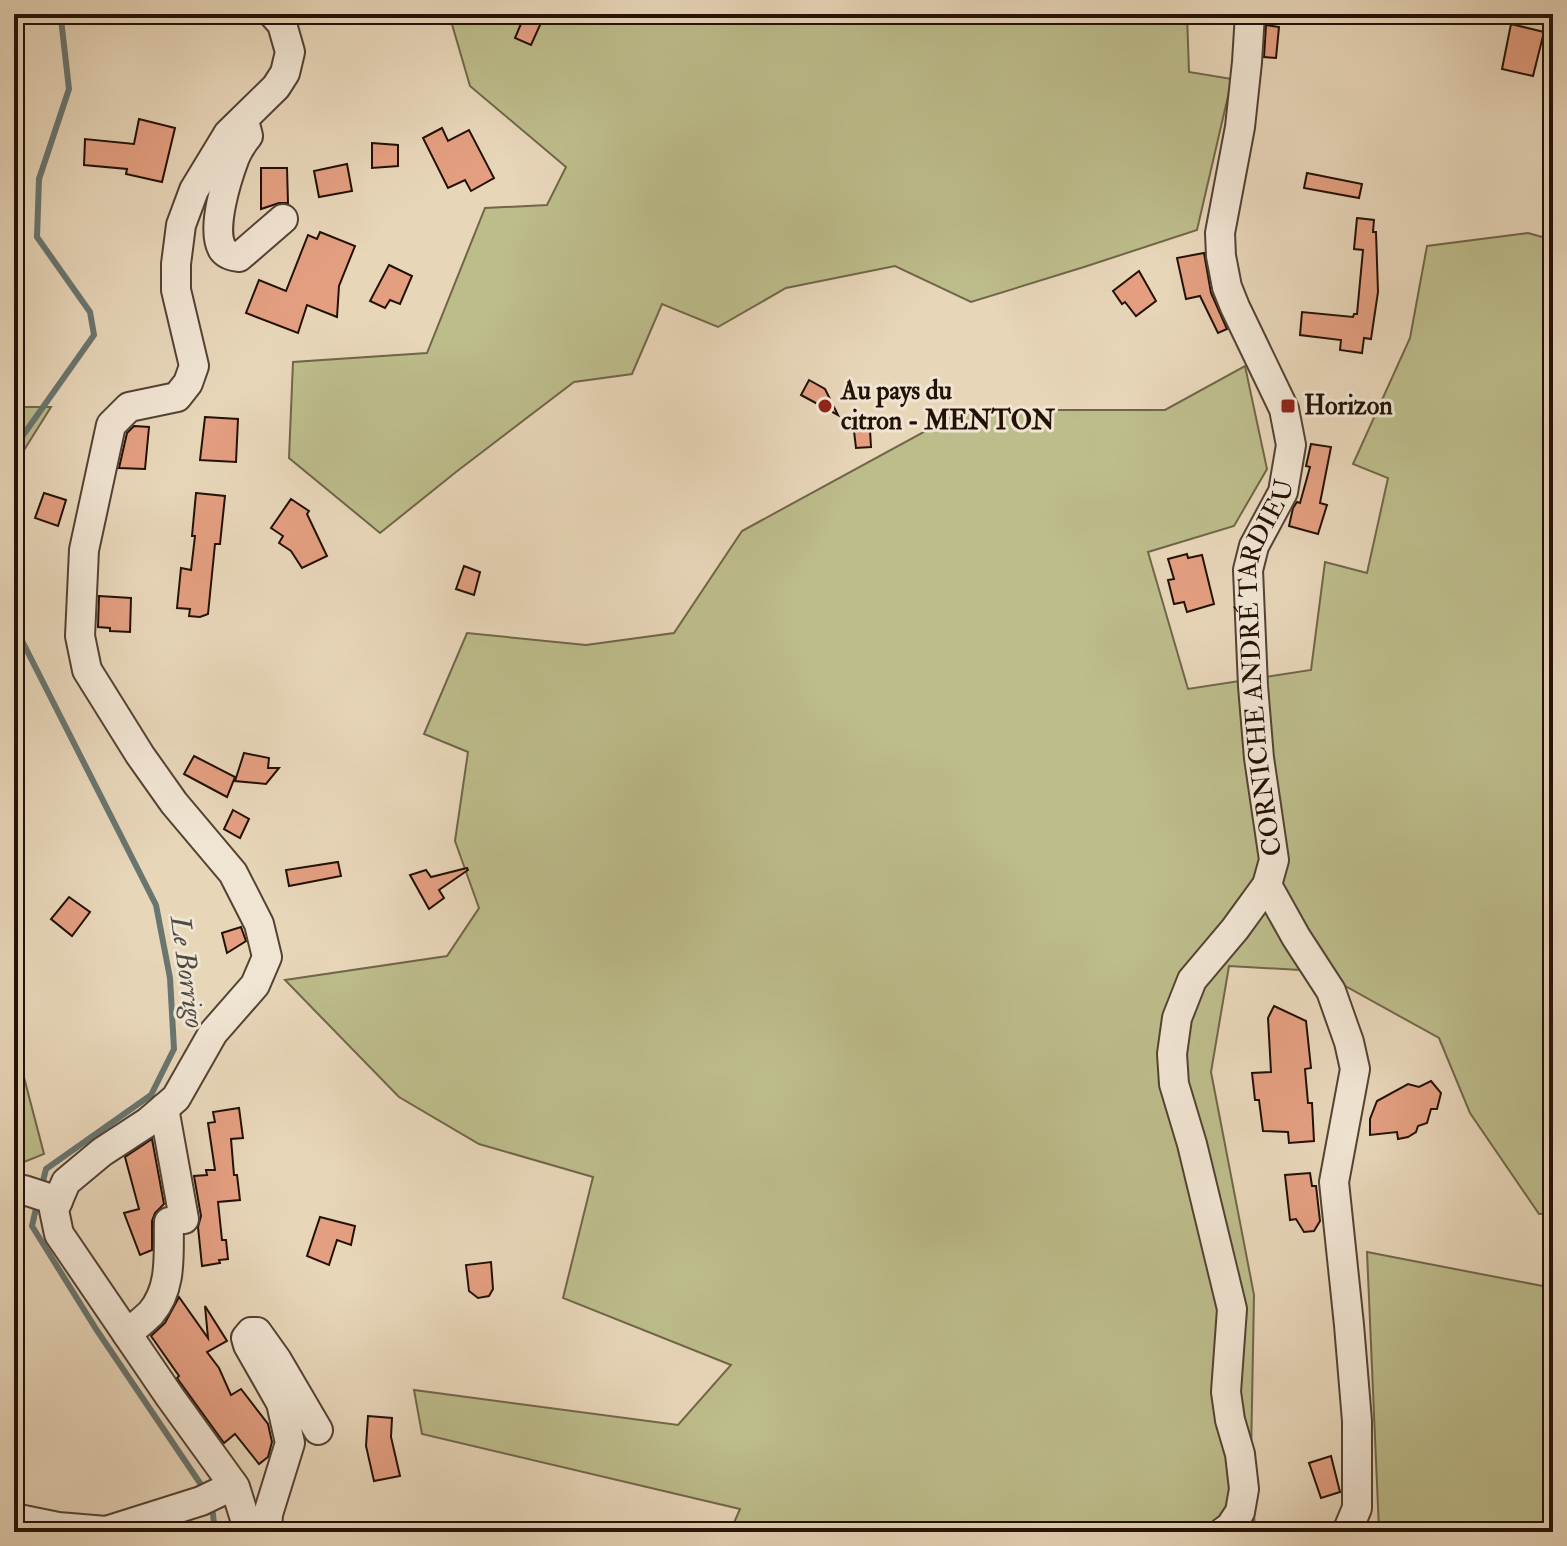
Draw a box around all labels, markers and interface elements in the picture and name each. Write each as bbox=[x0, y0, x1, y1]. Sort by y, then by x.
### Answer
place label: Au pays du citron - MENTON bbox=[840, 375, 1055, 437]
place label: Horizon bbox=[1304, 390, 1393, 422]
marker: Au pays du citron - MENTON bbox=[816, 397, 834, 415]
marker: Horizon bbox=[1279, 397, 1297, 415]
street label: CORNICHE ANDRÉ TARDIEU bbox=[1231, 477, 1301, 858]
water label: Le Borrigo bbox=[162, 913, 212, 1030]

